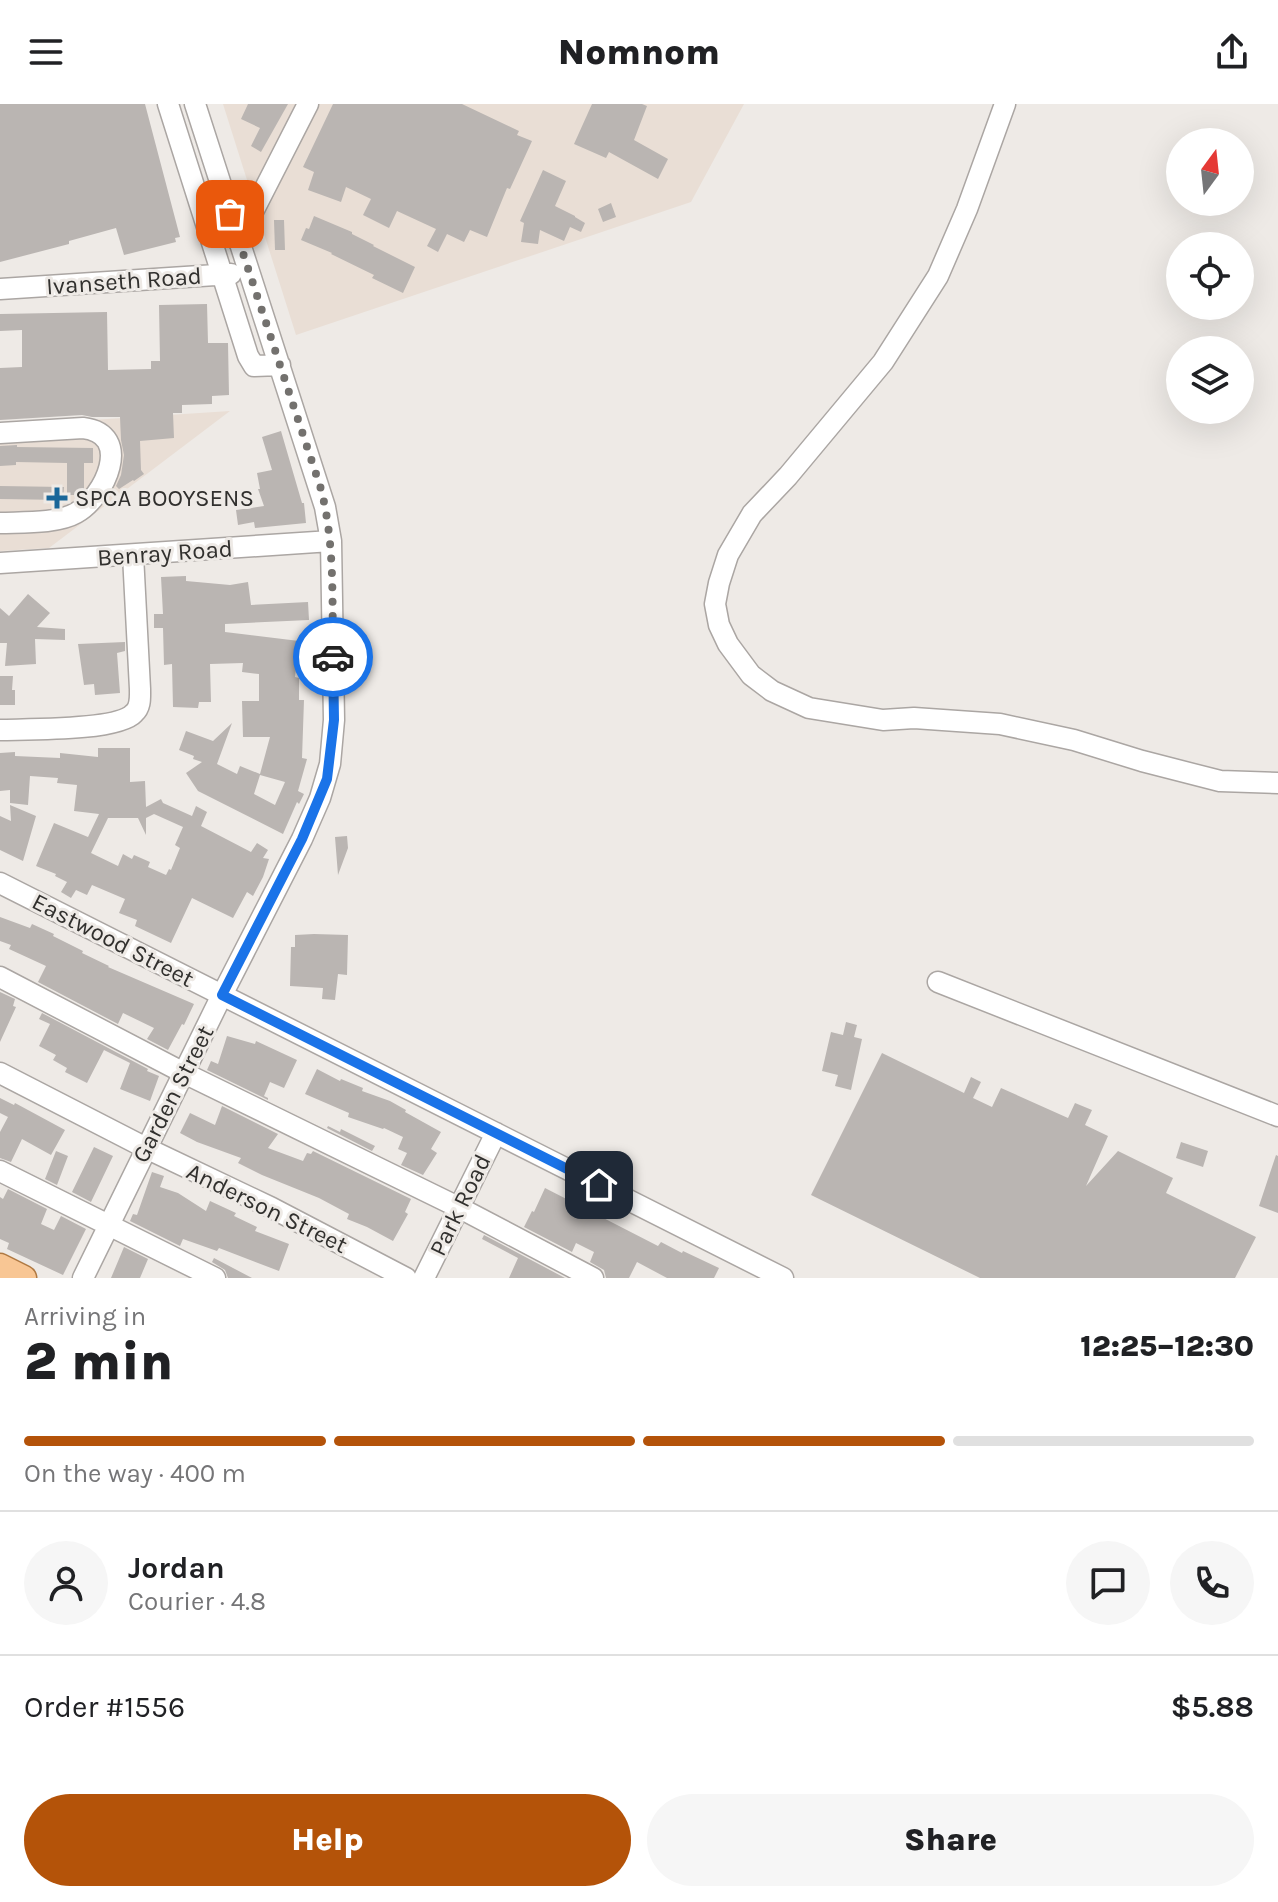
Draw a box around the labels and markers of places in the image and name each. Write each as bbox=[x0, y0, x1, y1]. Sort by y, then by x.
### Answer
pin bbox=[196, 180, 264, 248]
place label: SPCA BOOYSENS bbox=[75, 484, 254, 512]
marker: SPCA BOOYSENS bbox=[46, 487, 68, 509]
pin bbox=[565, 1151, 633, 1219]

